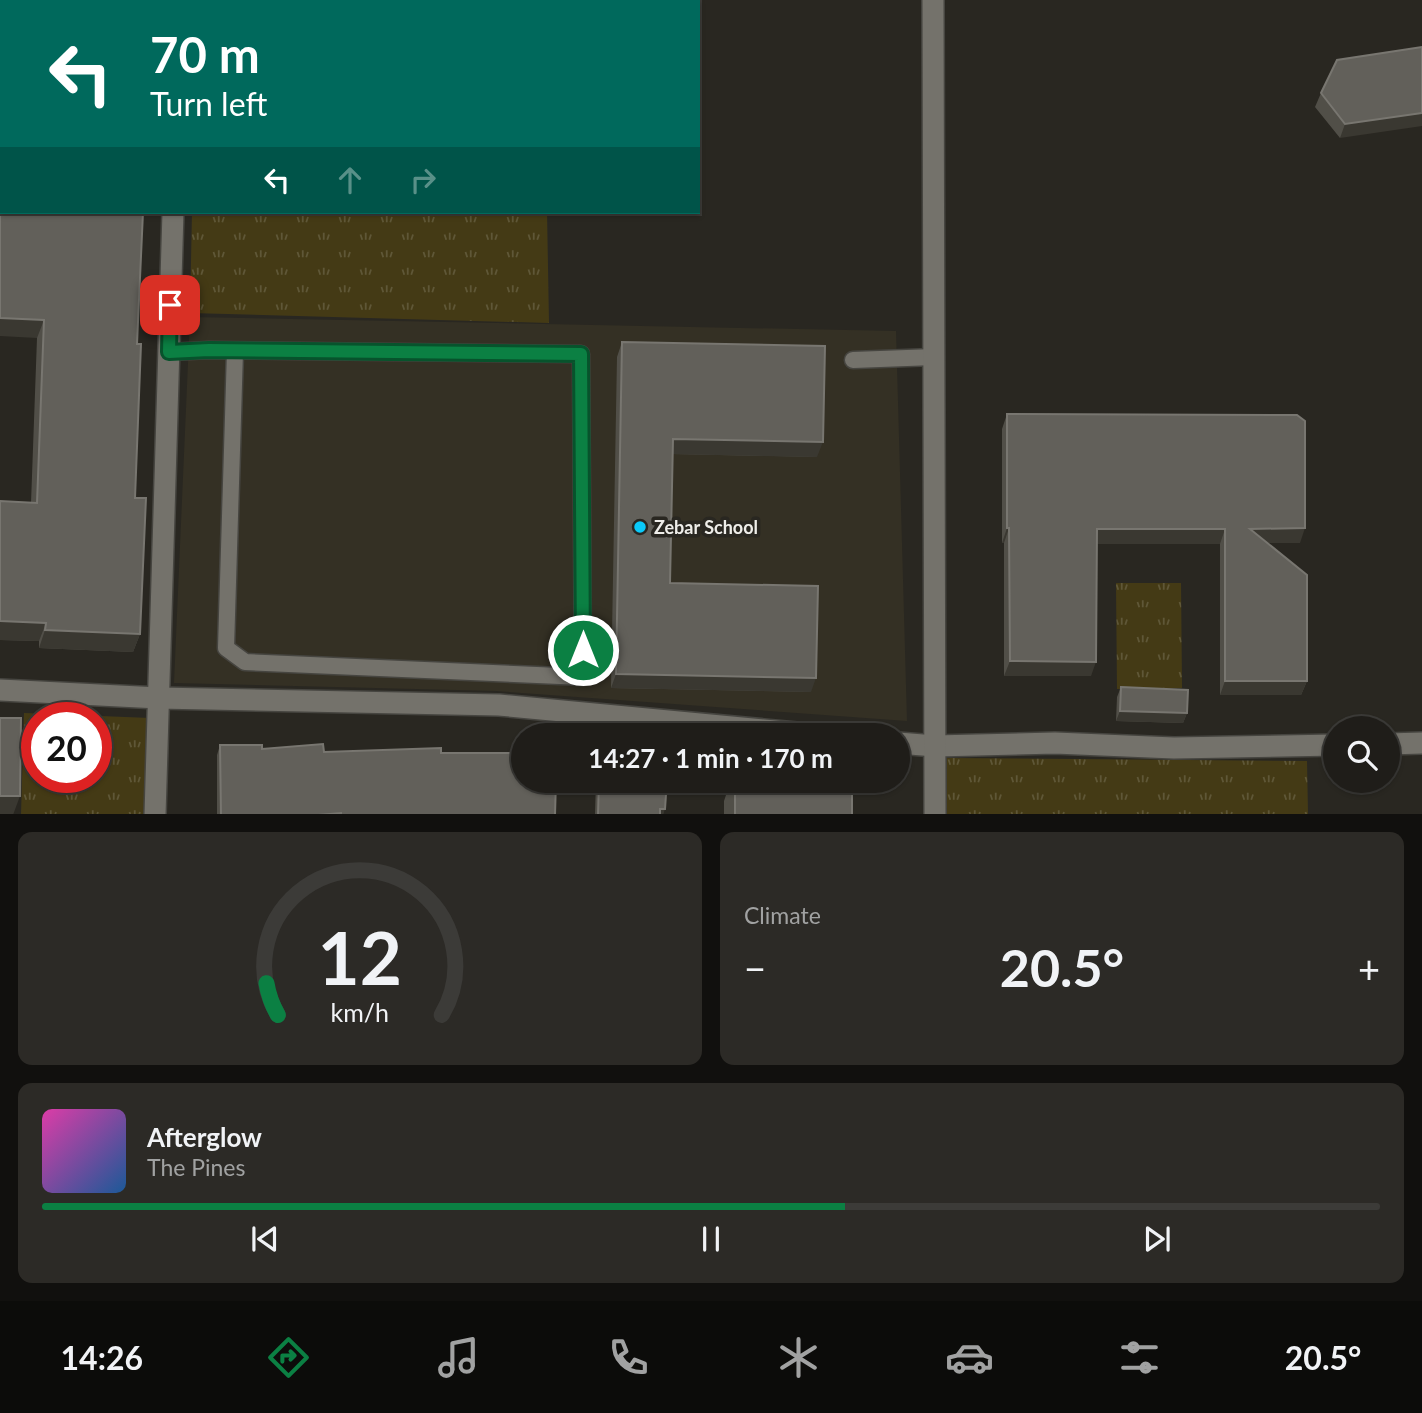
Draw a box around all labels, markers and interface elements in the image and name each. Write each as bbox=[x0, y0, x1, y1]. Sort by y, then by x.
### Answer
text: 70 m bbox=[150, 25, 260, 83]
icon: left bbox=[35, 28, 126, 119]
text: Turn left bbox=[150, 84, 267, 123]
icon: left bbox=[258, 161, 296, 199]
icon: ahead bbox=[331, 161, 369, 199]
icon: right bbox=[404, 161, 442, 199]
pin bbox=[140, 275, 200, 335]
icon: arrive bbox=[151, 286, 189, 324]
place label: Zebar School bbox=[654, 516, 758, 538]
marker: Zebar School bbox=[632, 519, 648, 535]
position arrow bbox=[546, 613, 620, 687]
speed limit sign: 20 bbox=[21, 702, 112, 793]
map controls bbox=[1323, 716, 1400, 793]
button: search bbox=[1323, 716, 1400, 793]
text: 14:27 · 1 min · 170 m bbox=[588, 742, 833, 774]
text: Climate bbox=[744, 901, 821, 929]
text: 12 bbox=[318, 913, 402, 1001]
text: 20.5° bbox=[1000, 936, 1124, 998]
text: − bbox=[744, 945, 766, 991]
text: + bbox=[1358, 945, 1380, 991]
text: km/h bbox=[331, 996, 389, 1026]
text: Afterglow bbox=[147, 1121, 262, 1153]
text: The Pines bbox=[147, 1153, 245, 1181]
icon: previous bbox=[246, 1220, 284, 1258]
icon: pause bbox=[692, 1220, 730, 1258]
icon: next bbox=[1138, 1220, 1176, 1258]
icon: directions bbox=[264, 1333, 313, 1382]
icon: music bbox=[434, 1333, 483, 1382]
icon: phone bbox=[604, 1333, 653, 1382]
icon: climate bbox=[774, 1333, 823, 1382]
icon: car bbox=[945, 1333, 994, 1382]
icon: filters bbox=[1115, 1333, 1164, 1382]
text: 14:26 bbox=[61, 1338, 143, 1377]
text: 20.5° bbox=[1285, 1338, 1361, 1377]

